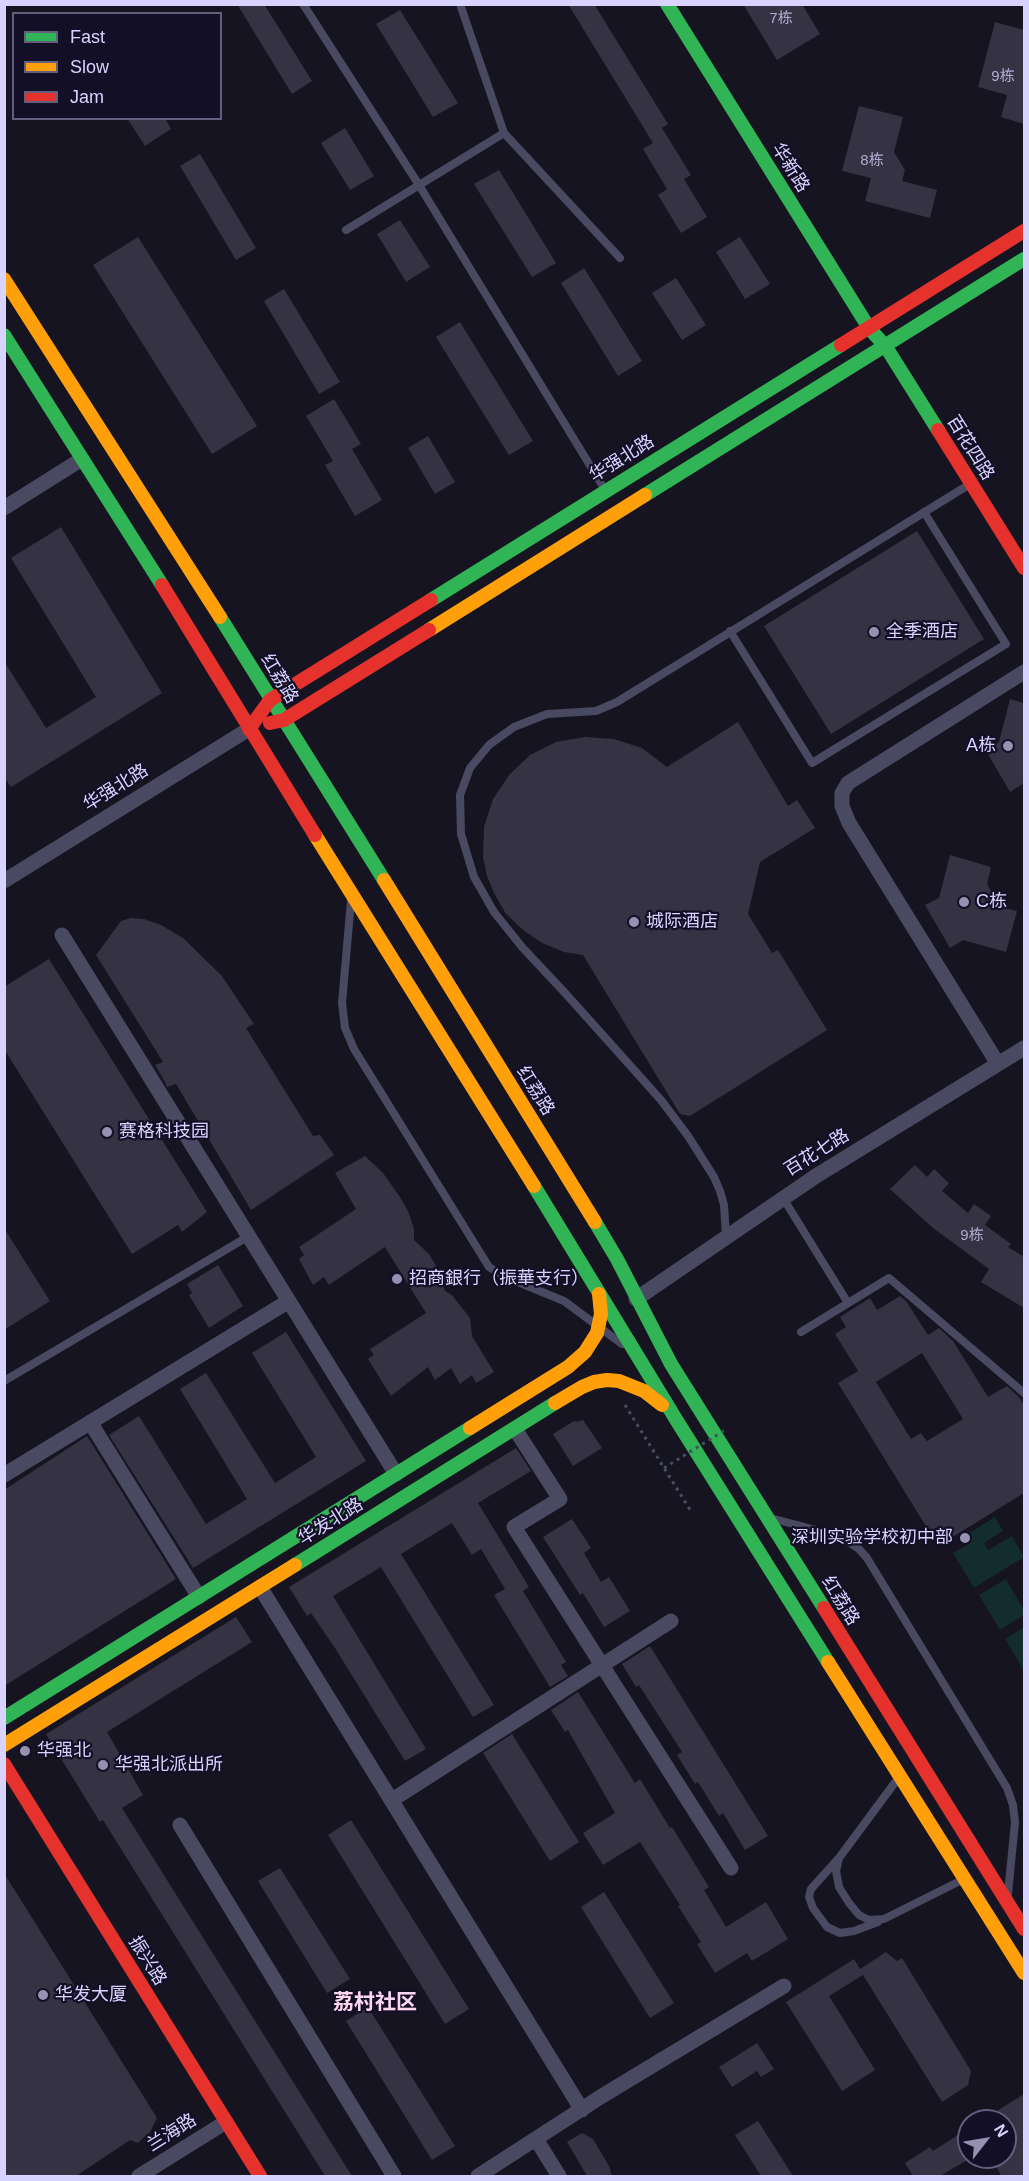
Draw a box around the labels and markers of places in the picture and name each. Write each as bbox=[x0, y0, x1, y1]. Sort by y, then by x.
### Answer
place label: 全季酒店 bbox=[886, 621, 958, 643]
marker: 全季酒店 bbox=[867, 625, 881, 639]
place label: A栋 bbox=[966, 735, 996, 757]
marker: A栋 bbox=[1001, 739, 1015, 753]
place label: C栋 bbox=[976, 891, 1007, 913]
marker: C栋 bbox=[957, 895, 971, 909]
place label: 城际酒店 bbox=[646, 911, 718, 933]
marker: 城际酒店 bbox=[627, 915, 641, 929]
place label: 赛格科技园 bbox=[119, 1121, 209, 1143]
marker: 赛格科技园 bbox=[100, 1125, 114, 1139]
place label: 招商銀行（振華支行） bbox=[409, 1268, 589, 1290]
marker: 招商銀行（振華支行） bbox=[390, 1272, 404, 1286]
place label: 深圳实验学校初中部 bbox=[791, 1527, 953, 1549]
marker: 深圳实验学校初中部 bbox=[958, 1531, 972, 1545]
place label: 华强北 bbox=[37, 1740, 91, 1762]
marker: 华强北 bbox=[18, 1744, 32, 1758]
place label: 华强北派出所 bbox=[115, 1754, 223, 1776]
marker: 华强北派出所 bbox=[96, 1758, 110, 1772]
place label: 华发大厦 bbox=[55, 1984, 127, 2006]
marker: 华发大厦 bbox=[36, 1988, 50, 2002]

